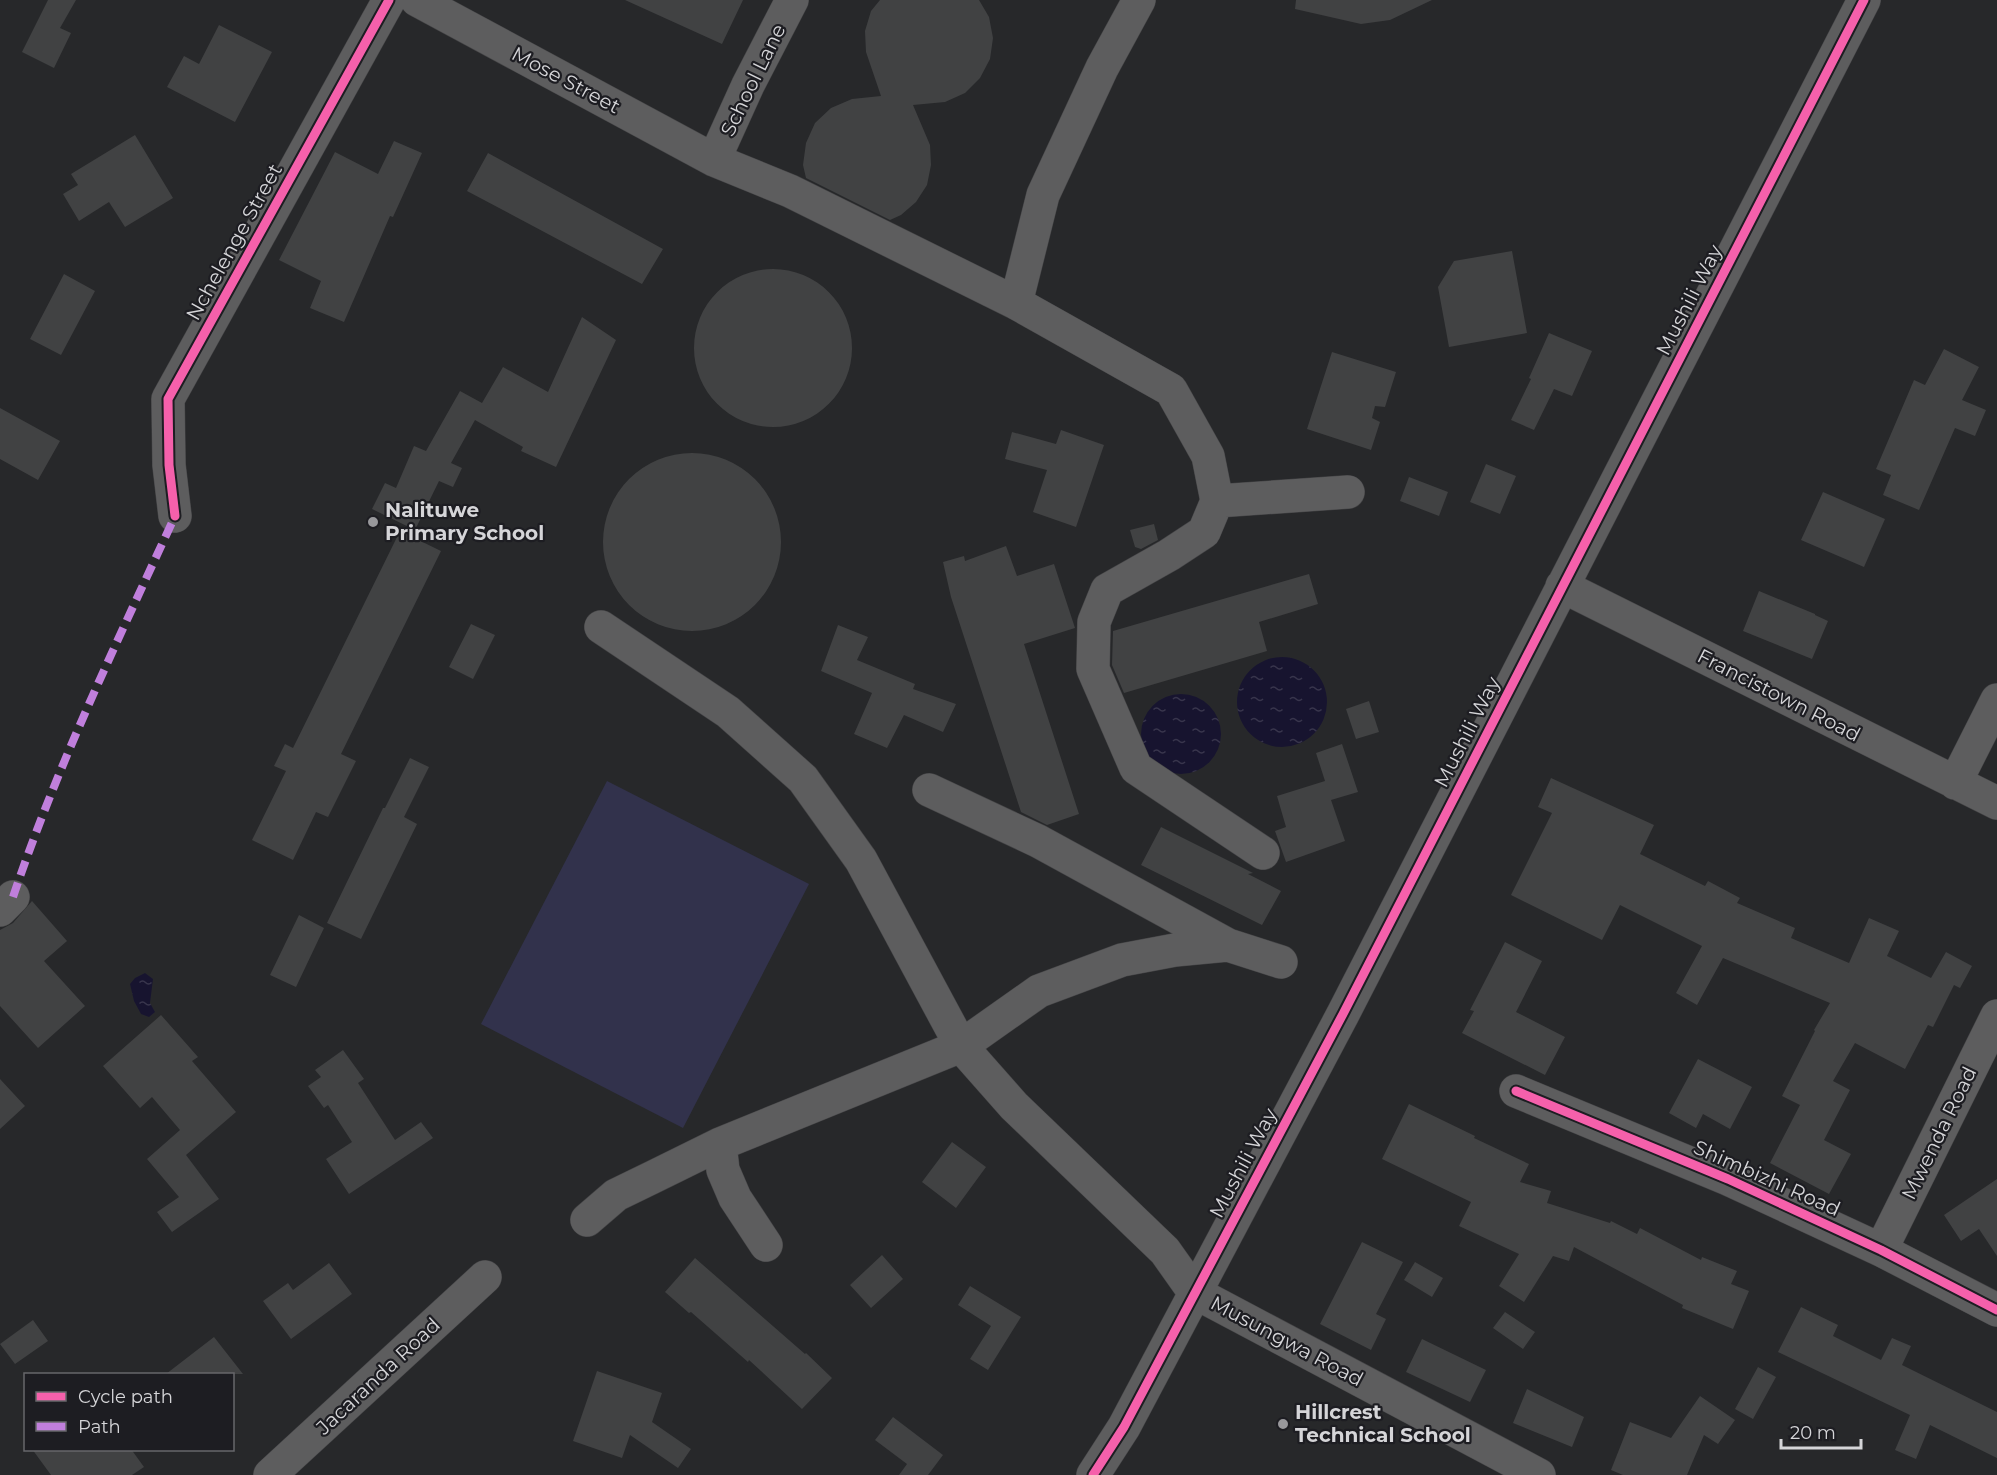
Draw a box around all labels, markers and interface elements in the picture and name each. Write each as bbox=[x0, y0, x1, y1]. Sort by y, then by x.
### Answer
street label: School Lane bbox=[716, 20, 790, 140]
street label: Mose Street bbox=[508, 41, 624, 119]
street label: Nchelenge Street bbox=[181, 159, 287, 325]
street label: Mushili Way bbox=[1651, 241, 1727, 359]
place label: Nalituwe Primary School bbox=[385, 498, 544, 545]
marker: Nalituwe Primary School bbox=[366, 515, 380, 529]
street label: Francistown Road bbox=[1693, 643, 1865, 747]
street label: Mushili Way bbox=[1429, 673, 1505, 791]
street label: Mwenda Road bbox=[1896, 1063, 1982, 1203]
street label: Mushili Way bbox=[1204, 1104, 1282, 1222]
street label: Shimbizhi Road bbox=[1690, 1135, 1844, 1221]
street label: Musungwa Road bbox=[1207, 1291, 1367, 1391]
street label: Jacaranda Road bbox=[310, 1313, 445, 1440]
legend bbox=[24, 1373, 234, 1451]
text: Cycle path bbox=[78, 1386, 173, 1408]
place label: Hillcrest Technical School bbox=[1295, 1400, 1471, 1447]
scale bar bbox=[1781, 1412, 1860, 1450]
text: Path bbox=[78, 1416, 121, 1438]
marker: Hillcrest Technical School bbox=[1276, 1417, 1290, 1431]
text: 20 m bbox=[1790, 1422, 1836, 1444]

